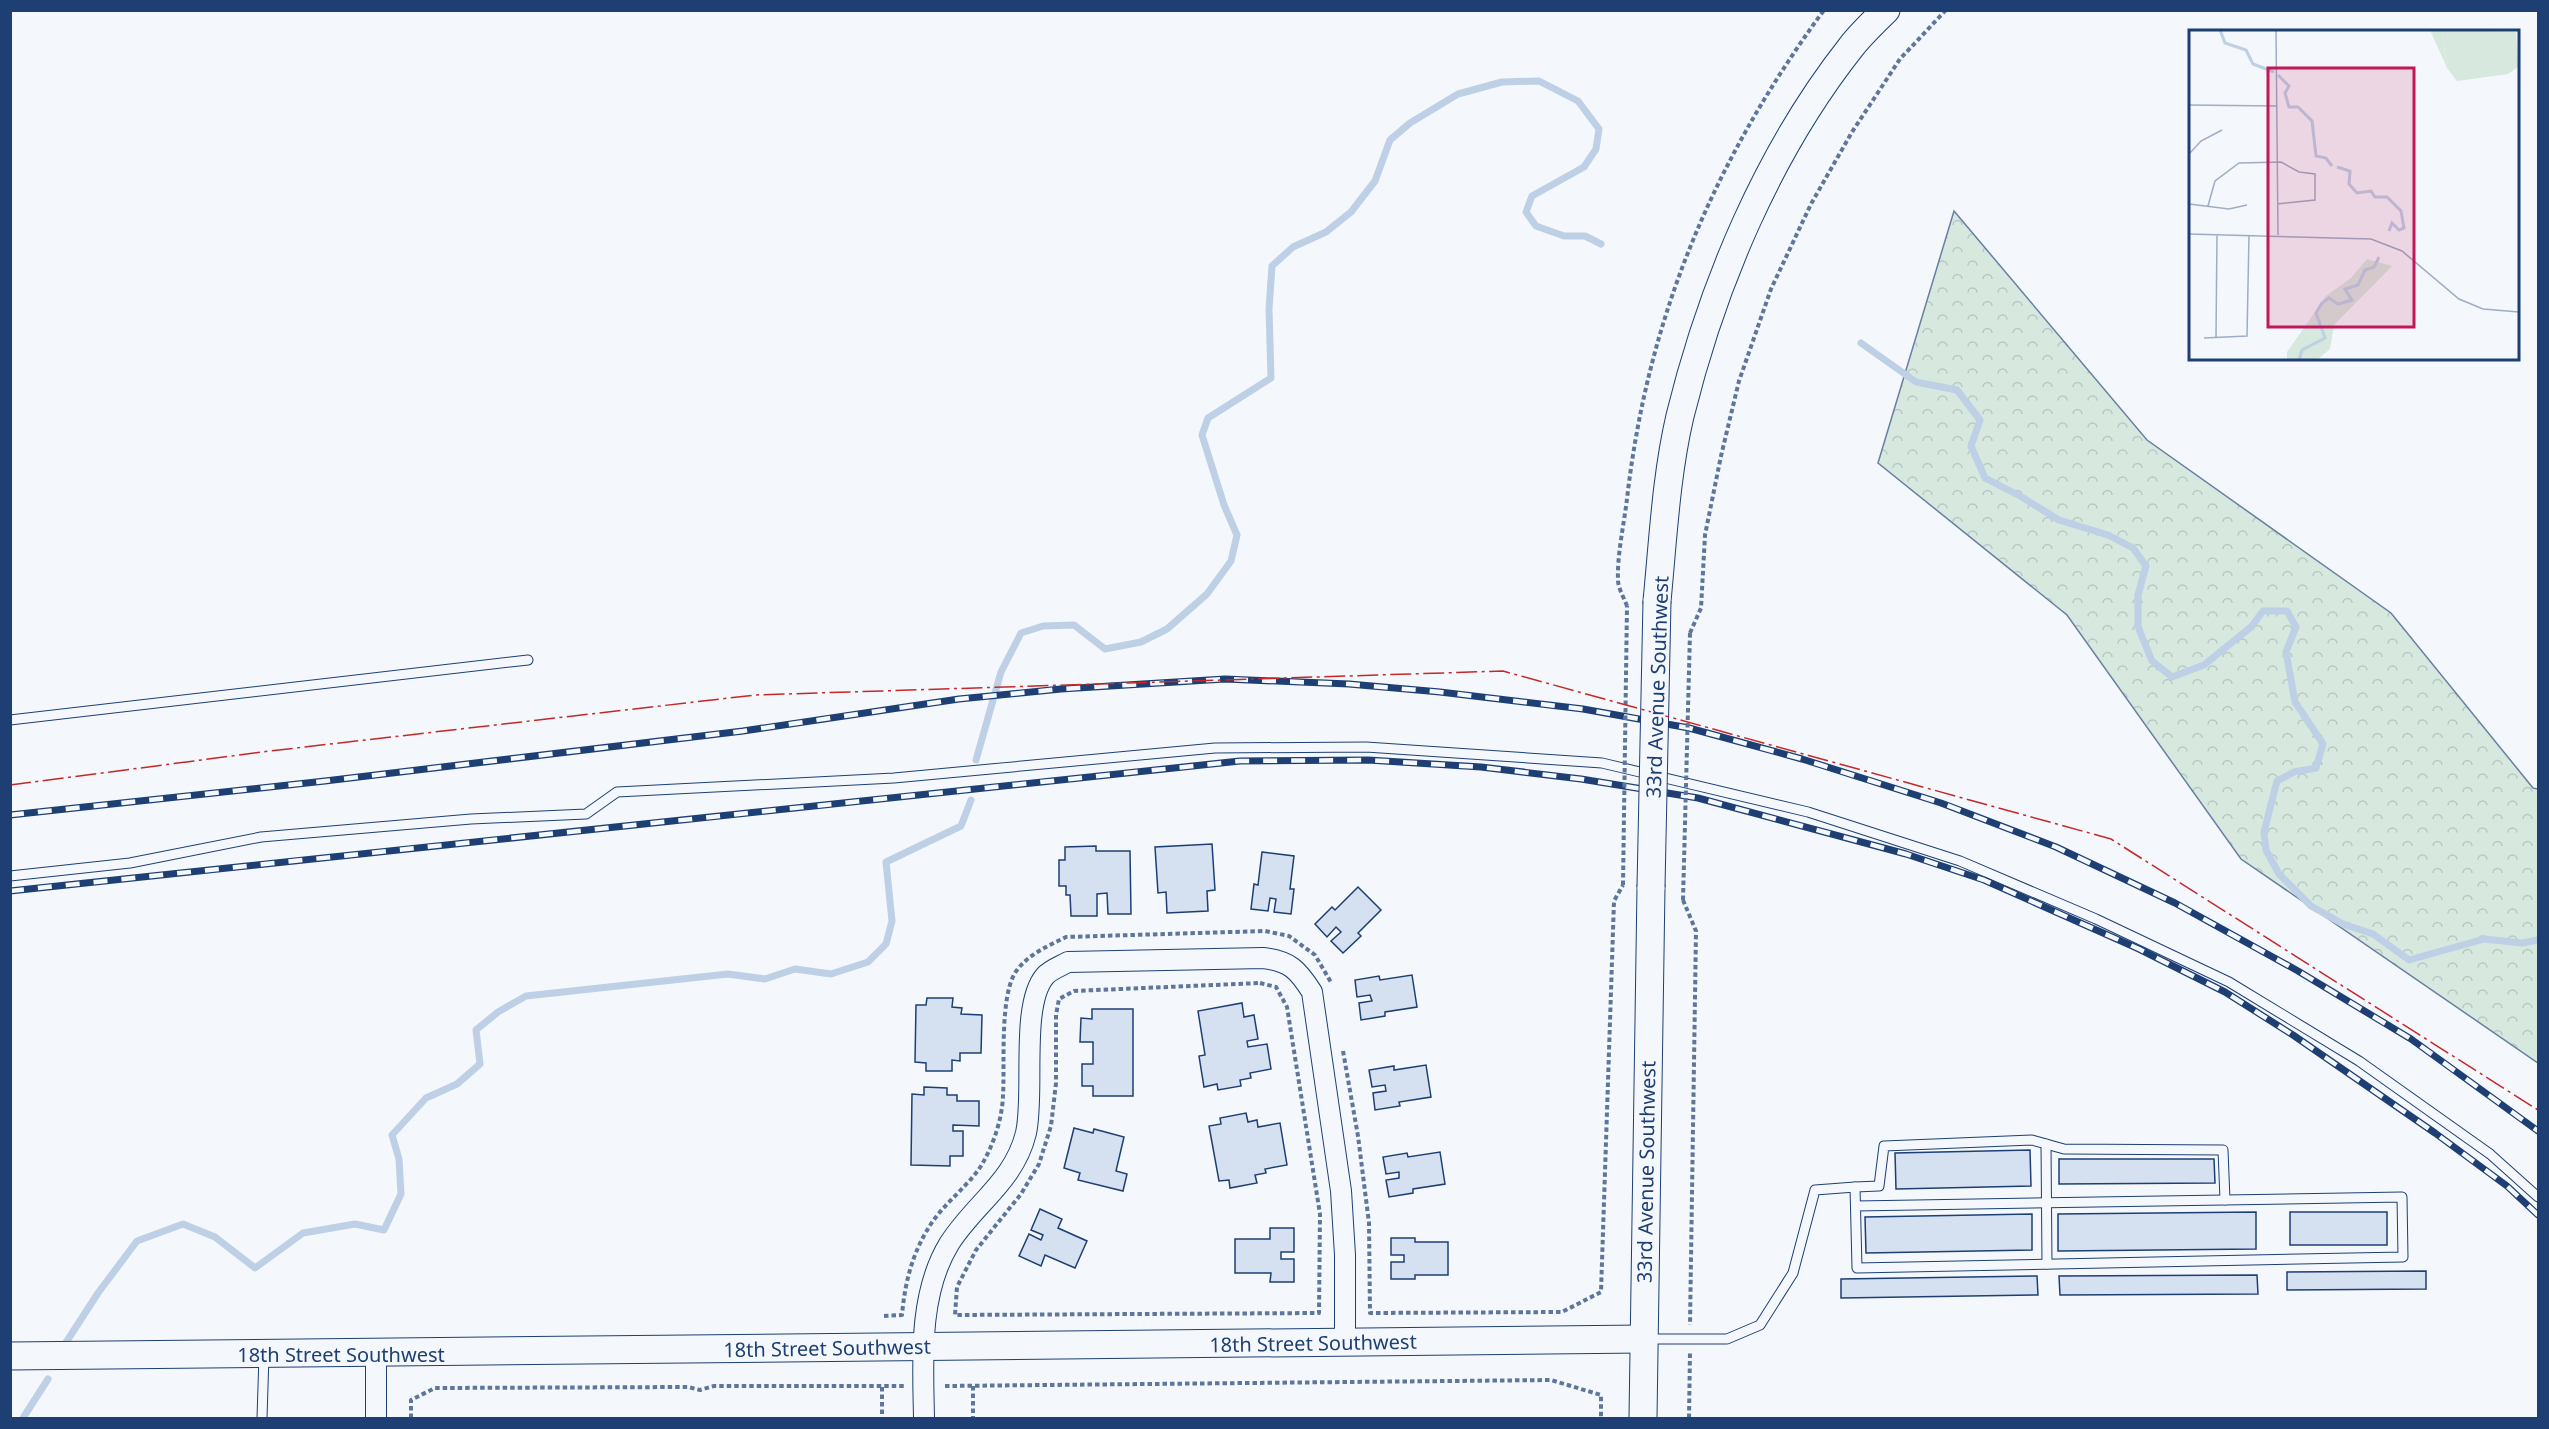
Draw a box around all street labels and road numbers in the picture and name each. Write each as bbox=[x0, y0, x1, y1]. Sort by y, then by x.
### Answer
street label: 33rd Avenue Southwest bbox=[1640, 575, 1674, 799]
street label: 33rd Avenue Southwest bbox=[1631, 1061, 1661, 1283]
street label: 18th Street Southwest bbox=[1209, 1328, 1417, 1358]
street label: 18th Street Southwest bbox=[723, 1333, 931, 1363]
street label: 18th Street Southwest bbox=[237, 1341, 445, 1368]

